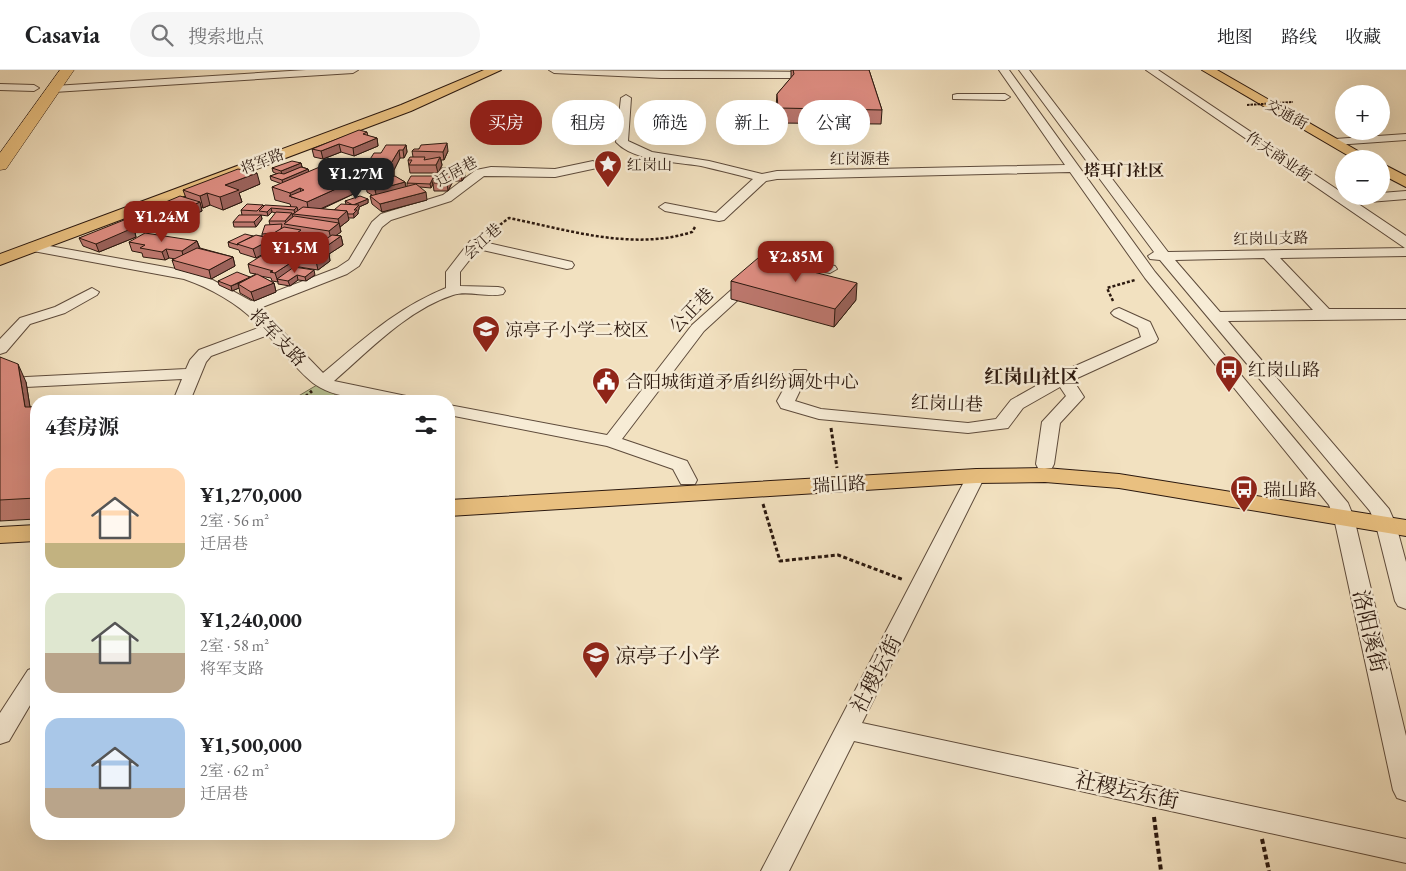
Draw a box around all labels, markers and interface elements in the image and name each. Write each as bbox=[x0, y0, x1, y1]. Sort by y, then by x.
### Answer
search box bbox=[130, 12, 480, 57]
text: Casavia bbox=[25, 19, 100, 50]
icon: search bbox=[148, 21, 176, 49]
text: 搜索地点 bbox=[188, 24, 264, 49]
text: 地图 bbox=[1217, 25, 1253, 48]
text: 路线 bbox=[1281, 25, 1317, 48]
text: 收藏 bbox=[1345, 25, 1381, 48]
map controls bbox=[1335, 85, 1390, 205]
button: + bbox=[1335, 85, 1390, 140]
street label: 交通街 bbox=[1263, 95, 1311, 133]
chip: 买房 bbox=[470, 100, 542, 145]
chip: 租房 bbox=[552, 100, 624, 145]
chip: 筛选 bbox=[634, 100, 706, 145]
chip: 新上 bbox=[716, 100, 788, 145]
chip: 公寓 bbox=[798, 100, 870, 145]
street label: 作夫商业街 bbox=[1243, 127, 1315, 185]
street label: 将军路 bbox=[238, 144, 286, 178]
place icon: 红岗山 bbox=[593, 149, 623, 188]
street label: 红岗源巷 bbox=[830, 149, 890, 168]
button: − bbox=[1335, 150, 1390, 205]
street label: 迁居巷 bbox=[432, 152, 480, 190]
place label: 红岗山 bbox=[627, 155, 672, 174]
pin: ¥1.27M bbox=[315, 158, 397, 200]
district label: 塔耳门社区 bbox=[1084, 160, 1164, 181]
text: ¥1.27M bbox=[329, 163, 383, 184]
pin: ¥1.24M bbox=[121, 200, 203, 243]
text: ¥1.24M bbox=[135, 206, 189, 227]
street label: 会江巷 bbox=[459, 219, 505, 263]
street label: 红岗山支路 bbox=[1233, 228, 1309, 248]
pin: ¥1.5M bbox=[260, 232, 330, 274]
text: ¥1.5M bbox=[272, 237, 318, 258]
pin: ¥2.85M bbox=[755, 240, 837, 283]
text: ¥2.85M bbox=[769, 246, 823, 267]
street label: 公正巷 bbox=[664, 283, 718, 337]
street label: 将军支路 bbox=[245, 303, 311, 371]
school or university icon: 凉亭子小学二校区 bbox=[471, 314, 501, 353]
place label: 凉亭子小学二校区 bbox=[505, 318, 649, 341]
bus stop icon: 红岗山路 bbox=[1214, 354, 1244, 393]
place label: 红岗山路 bbox=[1248, 358, 1320, 381]
district label: 红岗山社区 bbox=[984, 364, 1080, 389]
public building icon: 合阳城街道矛盾纠纷调处中心 bbox=[591, 366, 621, 405]
place label: 合阳城街道矛盾纠纷调处中心 bbox=[625, 370, 859, 393]
street label: 红岗山巷 bbox=[911, 390, 983, 416]
icon: filters bbox=[412, 411, 440, 439]
text: 4套房源 bbox=[45, 413, 119, 440]
street label: 瑞山路 bbox=[811, 471, 867, 497]
bus stop icon: 瑞山路 bbox=[1229, 474, 1259, 513]
place label: 瑞山路 bbox=[1263, 478, 1317, 501]
text: ¥1,270,000 bbox=[200, 481, 302, 508]
icon: home bbox=[85, 488, 145, 548]
text: 2室 · 56 m² bbox=[200, 510, 269, 531]
text: 迁居巷 bbox=[200, 533, 248, 554]
street label: 洛阳溪街 bbox=[1347, 587, 1393, 675]
text: ¥1,240,000 bbox=[200, 606, 302, 633]
icon: home bbox=[85, 613, 145, 673]
street label: 社稷坛街 bbox=[845, 630, 907, 718]
text: 2室 · 58 m² bbox=[200, 635, 269, 656]
school or university icon: 凉亭子小学 bbox=[581, 640, 611, 679]
place label: 凉亭子小学 bbox=[615, 642, 720, 669]
text: 将军支路 bbox=[200, 658, 264, 679]
text: ¥1,500,000 bbox=[200, 731, 302, 758]
icon: home bbox=[85, 738, 145, 798]
text: 2室 · 62 m² bbox=[200, 760, 269, 781]
street label: 社稷坛东街 bbox=[1073, 766, 1181, 814]
text: 迁居巷 bbox=[200, 783, 248, 804]

